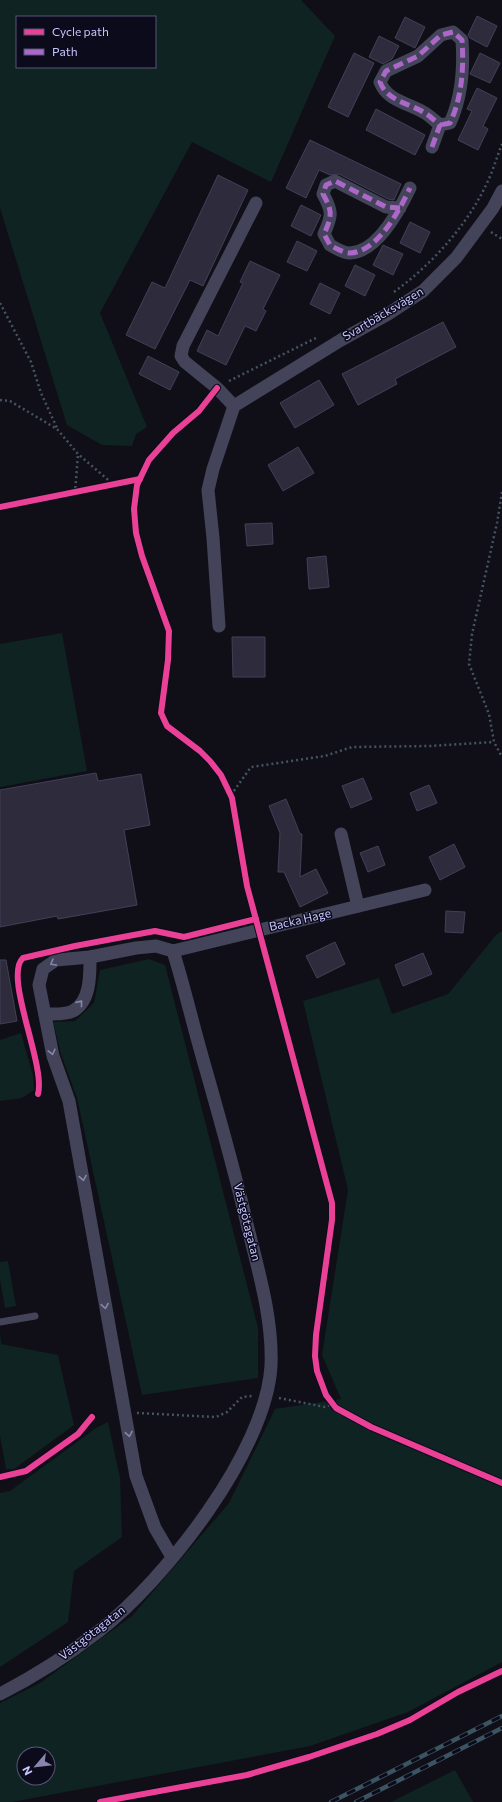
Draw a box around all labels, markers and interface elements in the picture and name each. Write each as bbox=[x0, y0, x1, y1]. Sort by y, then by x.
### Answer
legend bbox=[16, 16, 156, 68]
text: Cycle path bbox=[52, 24, 109, 38]
text: Path bbox=[52, 44, 78, 58]
street label: Svartbäcksvägen bbox=[340, 284, 425, 343]
street label: Backa Hage bbox=[267, 905, 332, 933]
one-way arrow bbox=[50, 959, 57, 966]
one-way arrow bbox=[75, 1001, 82, 1008]
one-way arrow bbox=[48, 1049, 56, 1055]
one-way arrow bbox=[78, 1175, 87, 1181]
street label: Västgötagatan bbox=[232, 1181, 264, 1262]
one-way arrow bbox=[100, 1303, 109, 1309]
one-way arrow bbox=[124, 1431, 132, 1437]
street label: Västgötagatan bbox=[56, 1602, 127, 1662]
north arrow bbox=[16, 1746, 56, 1786]
text: N bbox=[19, 1764, 34, 1778]

